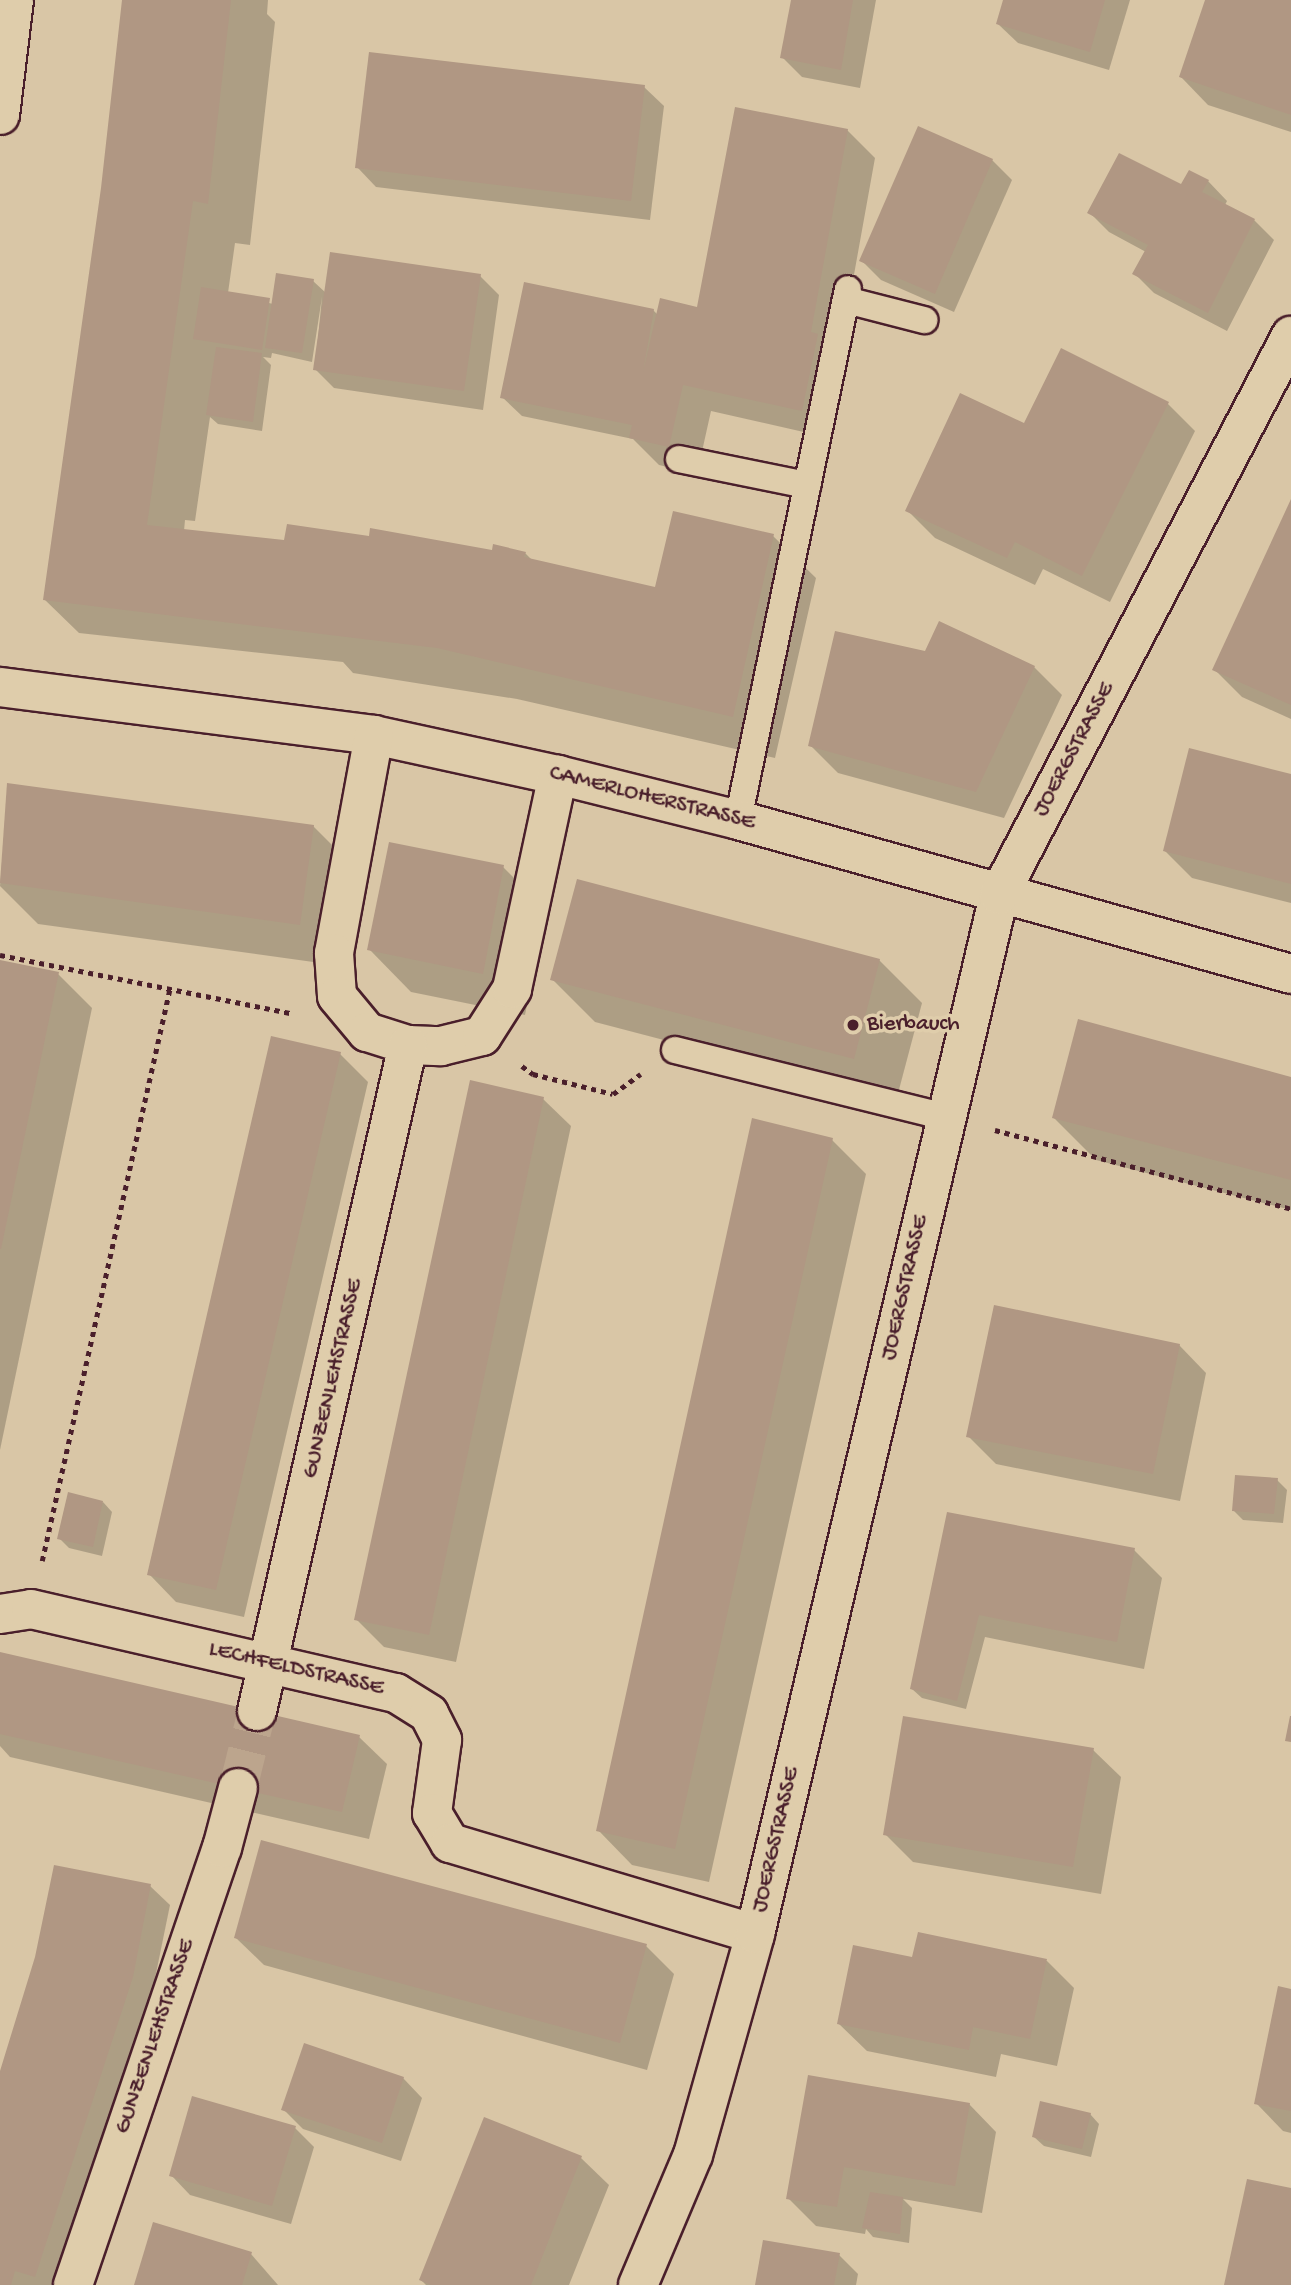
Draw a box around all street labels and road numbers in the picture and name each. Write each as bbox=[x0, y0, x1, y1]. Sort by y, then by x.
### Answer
street label: JOERGSTRASSE bbox=[1028, 678, 1122, 822]
street label: CAMERLOHERSTRASSE bbox=[546, 760, 758, 838]
street label: JOERGSTRASSE bbox=[876, 1213, 936, 1363]
street label: GUNZENLEHSTRASSE bbox=[298, 1277, 370, 1481]
street label: LECHFELDSTRASSE bbox=[206, 1636, 386, 1704]
street label: JOERGSTRASSE bbox=[747, 1765, 807, 1915]
street label: GUNZENLEHSTRASSE bbox=[110, 1936, 202, 2138]

